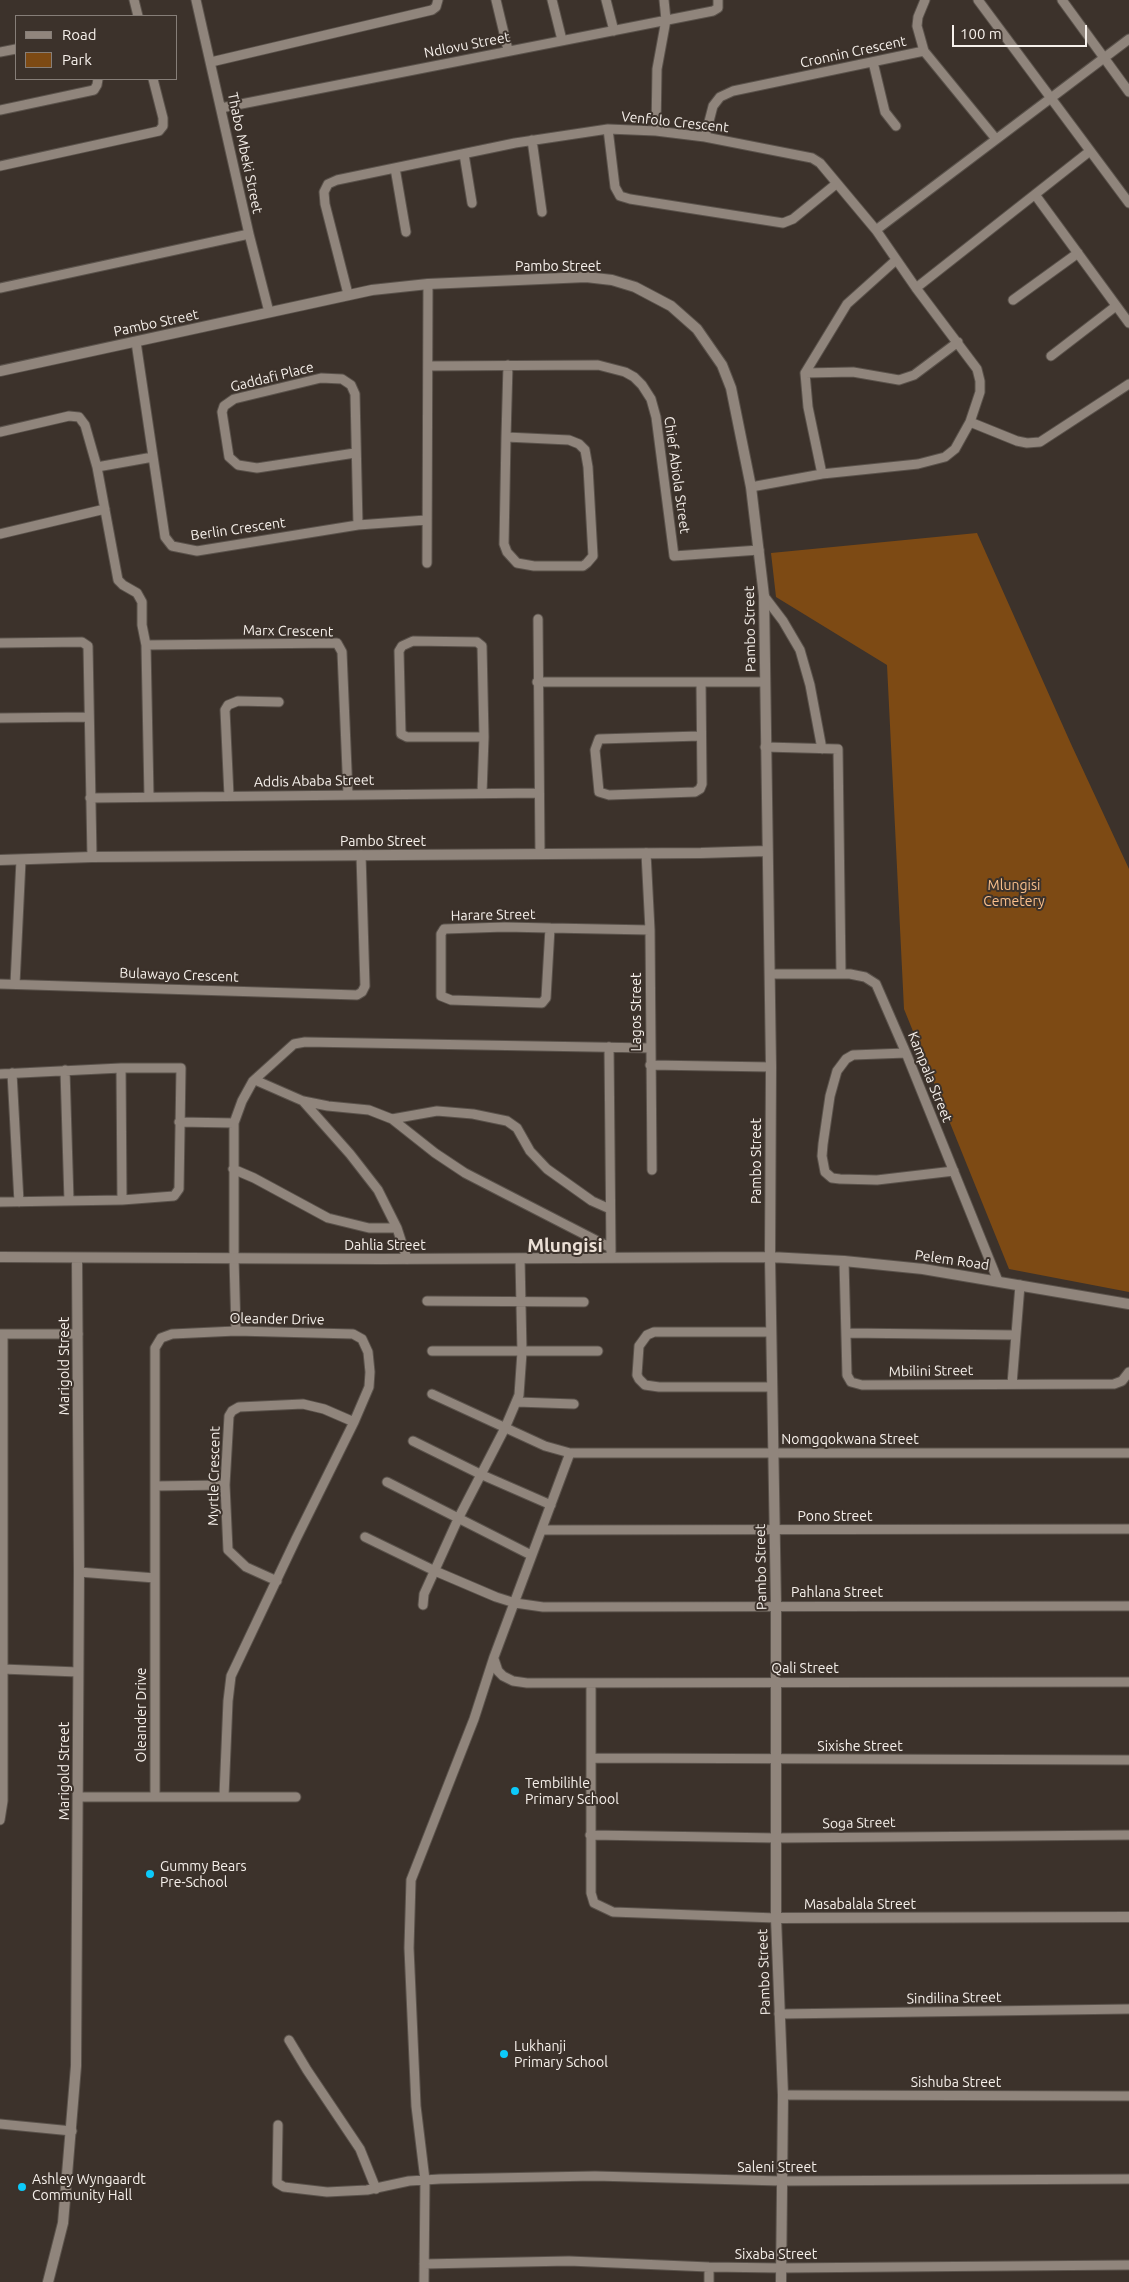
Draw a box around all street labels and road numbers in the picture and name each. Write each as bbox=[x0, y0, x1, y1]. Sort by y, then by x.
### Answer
street label: Ndlovu Street bbox=[423, 28, 511, 62]
street label: Cronnin Crescent bbox=[798, 33, 908, 71]
street label: Thabo Mbeki Street bbox=[224, 91, 266, 215]
street label: Venfolo Crescent bbox=[620, 108, 730, 136]
street label: Pambo Street bbox=[515, 258, 601, 274]
street label: Pambo Street bbox=[112, 306, 200, 340]
street label: Gaddafi Place bbox=[229, 359, 315, 395]
street label: Chief Abiola Street bbox=[660, 415, 694, 535]
street label: Berlin Crescent bbox=[190, 514, 286, 544]
street label: Pambo Street bbox=[741, 586, 759, 672]
street label: Marx Crescent bbox=[243, 622, 333, 640]
street label: Addis Ababa Street bbox=[254, 772, 374, 790]
street label: Pambo Street bbox=[340, 833, 426, 849]
street label: Harare Street bbox=[450, 906, 536, 924]
street label: Bulawayo Crescent bbox=[119, 965, 239, 985]
street label: Lagos Street bbox=[628, 973, 644, 1051]
street label: Kampala Street bbox=[904, 1029, 956, 1125]
street label: Pambo Street bbox=[748, 1118, 764, 1204]
street label: Dahlia Street bbox=[344, 1237, 426, 1253]
street label: Pelem Road bbox=[914, 1246, 990, 1274]
street label: Oleander Drive bbox=[229, 1310, 325, 1328]
street label: Marigold Street bbox=[56, 1317, 72, 1415]
street label: Mbilini Street bbox=[889, 1362, 973, 1380]
street label: Myrtle Crescent bbox=[205, 1426, 223, 1526]
street label: Nomgqokwana Street bbox=[781, 1431, 919, 1447]
street label: Pono Street bbox=[798, 1508, 872, 1524]
street label: Pambo Street bbox=[752, 1524, 770, 1610]
street label: Pahlana Street bbox=[791, 1584, 883, 1600]
street label: Qali Street bbox=[771, 1660, 839, 1676]
street label: Oleander Drive bbox=[133, 1668, 149, 1762]
street label: Marigold Street bbox=[56, 1722, 72, 1820]
street label: Sixishe Street bbox=[817, 1738, 903, 1754]
street label: Soga Street bbox=[822, 1814, 896, 1832]
street label: Masabalala Street bbox=[804, 1896, 916, 1912]
street label: Pambo Street bbox=[754, 1929, 774, 2015]
street label: Sindilina Street bbox=[906, 1989, 1002, 2007]
street label: Sishuba Street bbox=[911, 2074, 1001, 2090]
street label: Saleni Street bbox=[737, 2159, 817, 2175]
street label: Sixaba Street bbox=[735, 2246, 817, 2262]

